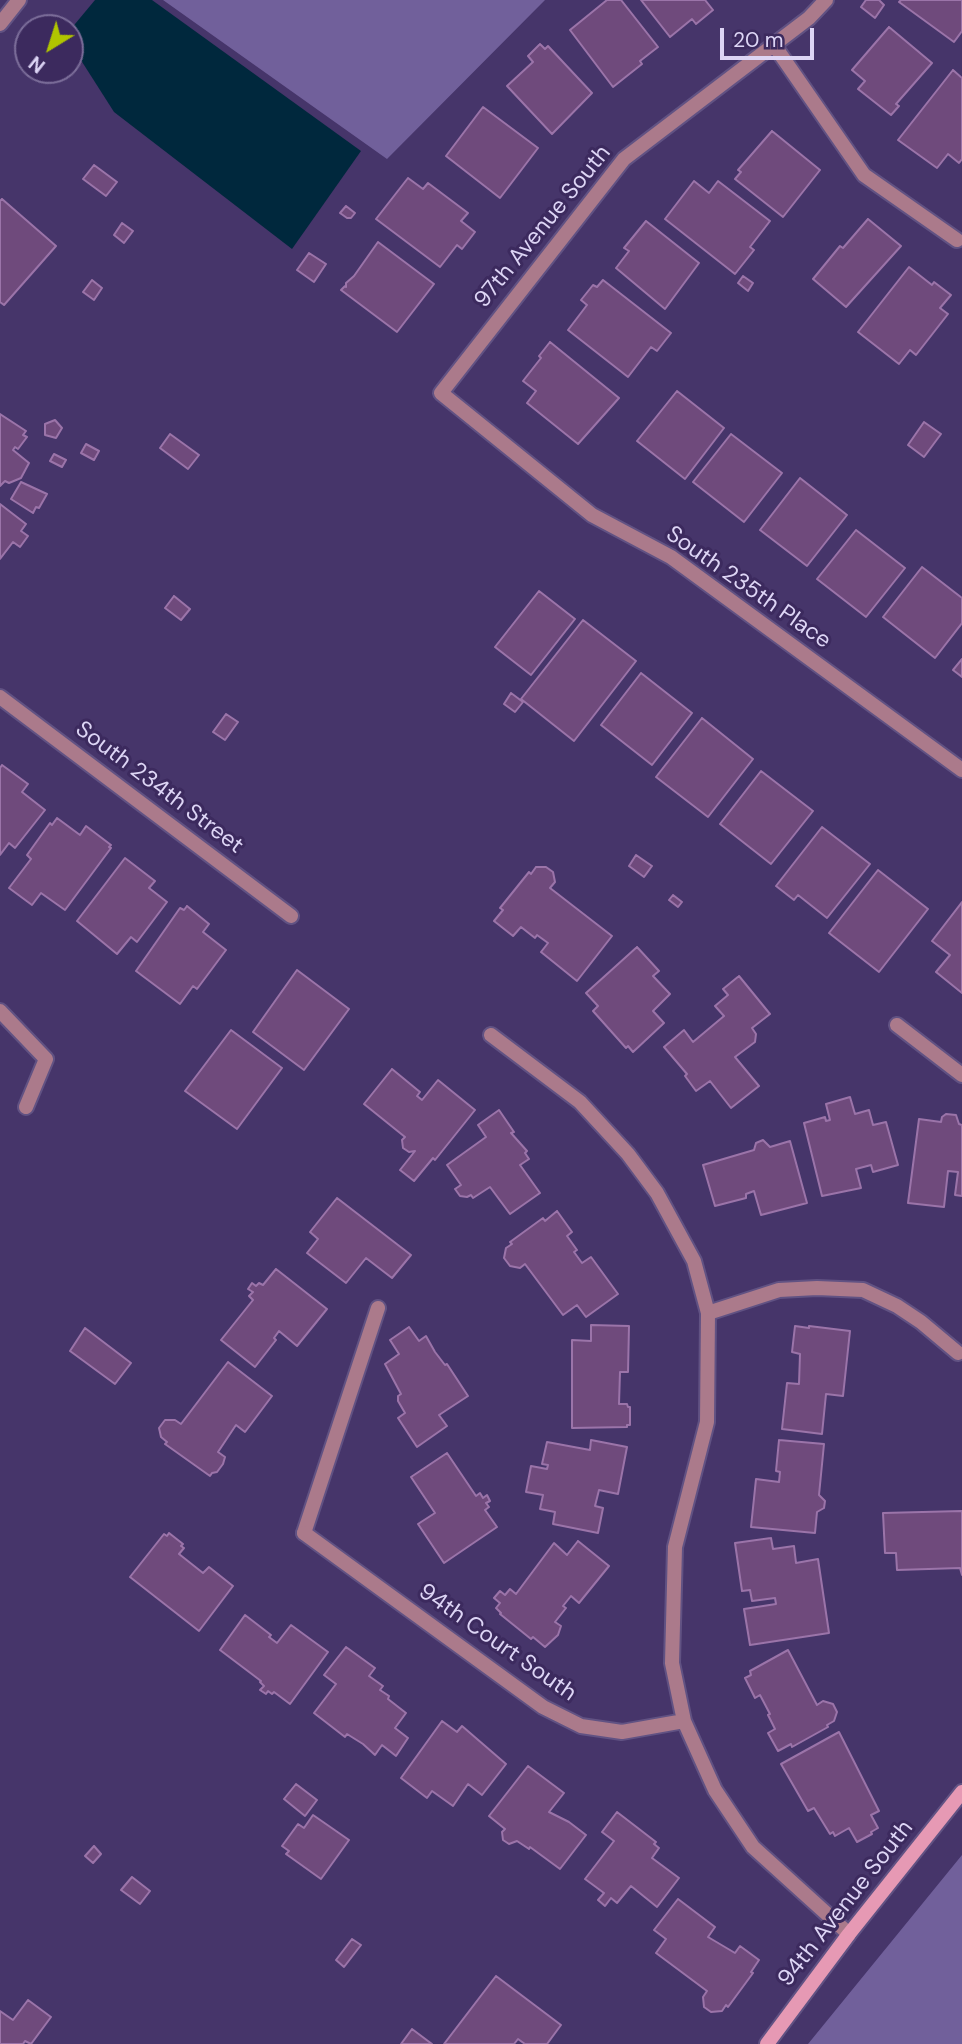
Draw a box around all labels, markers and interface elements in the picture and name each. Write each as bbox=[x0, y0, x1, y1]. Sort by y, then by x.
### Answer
north arrow bbox=[14, 14, 84, 84]
scale bar bbox=[724, 14, 818, 58]
text: 20 m bbox=[733, 26, 784, 54]
text: N bbox=[24, 50, 50, 78]
street label: 97th Avenue South bbox=[469, 140, 617, 314]
street label: South 235th Place bbox=[660, 521, 836, 655]
street label: South 234th Street bbox=[70, 716, 248, 860]
street label: 94th Court South bbox=[413, 1578, 581, 1708]
street label: 94th Avenue South bbox=[773, 1815, 919, 1993]

